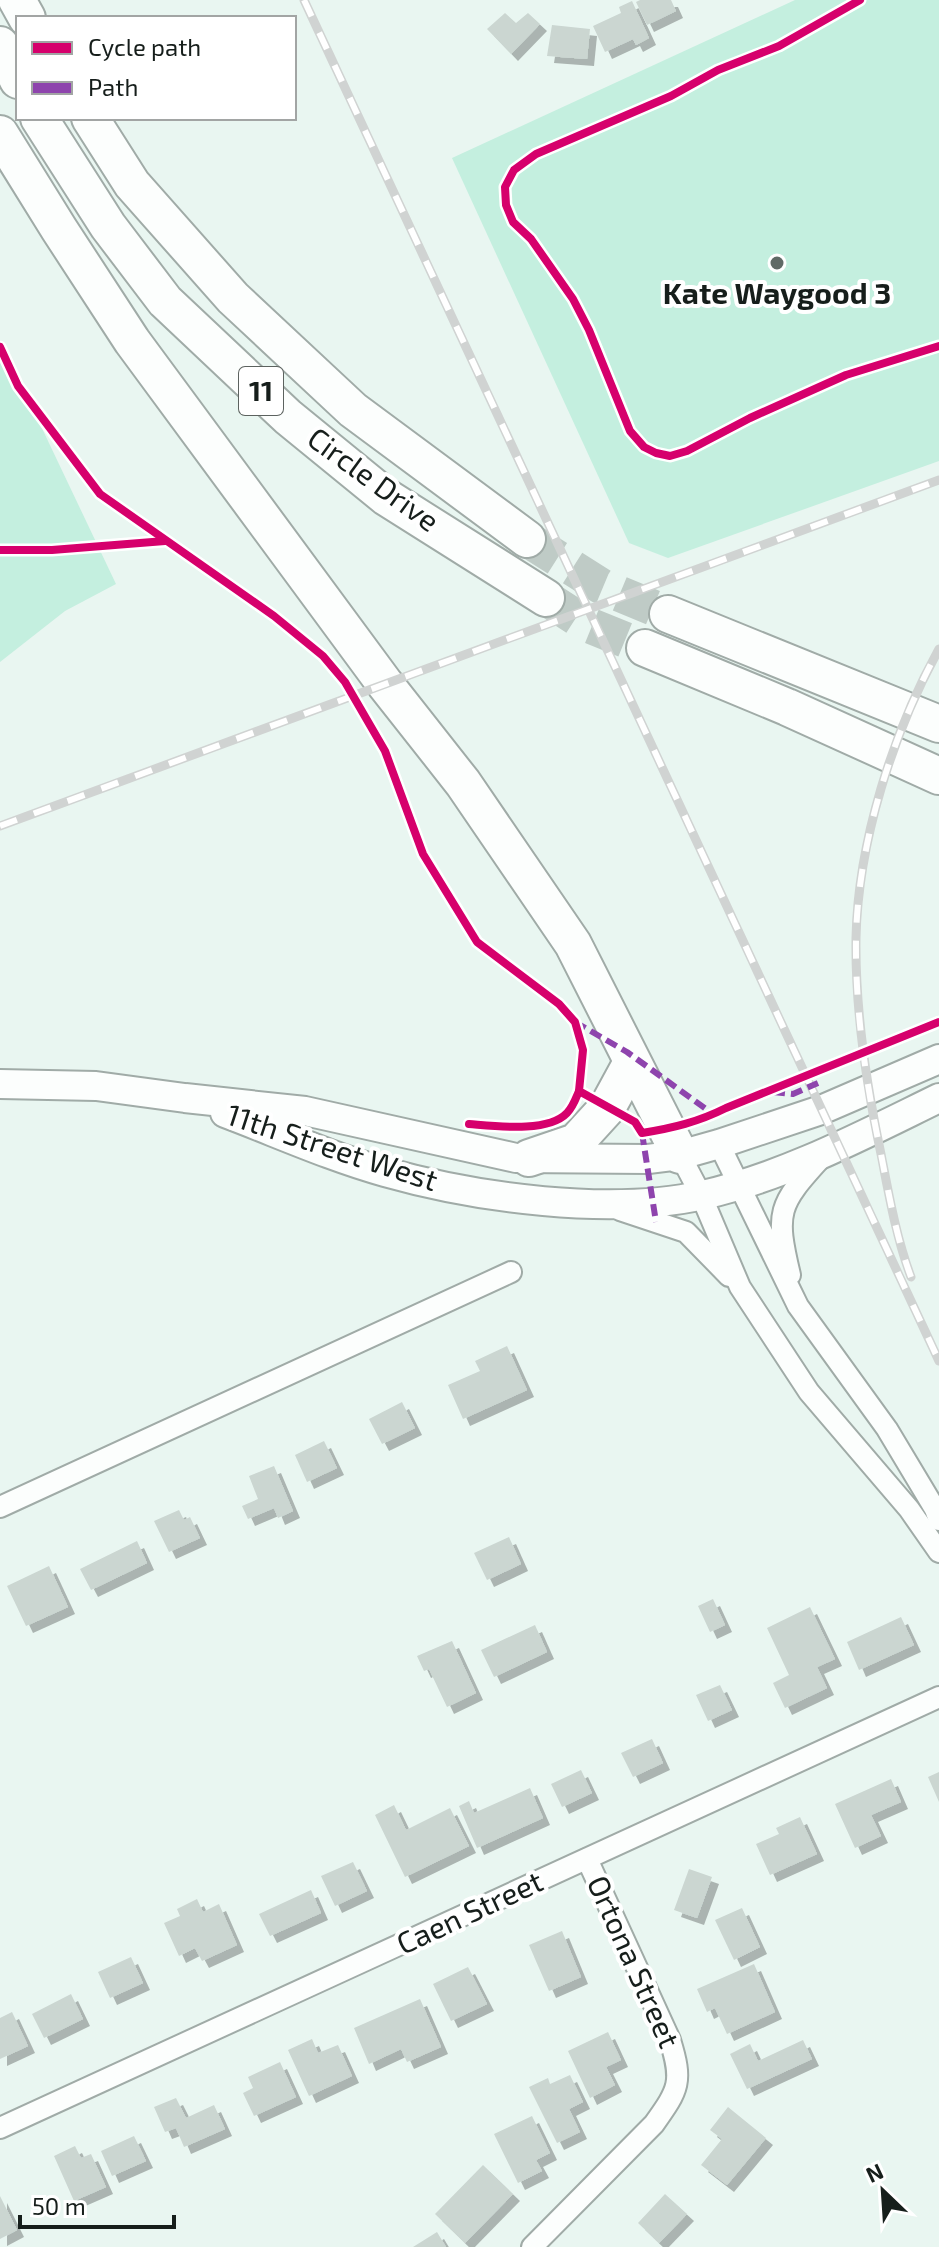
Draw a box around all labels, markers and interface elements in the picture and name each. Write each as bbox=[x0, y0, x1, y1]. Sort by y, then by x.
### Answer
legend bbox=[16, 16, 296, 120]
text: Cycle path bbox=[88, 32, 201, 61]
text: Path bbox=[88, 72, 138, 101]
marker: Kate Waygood 3 bbox=[768, 254, 786, 272]
place label: Kate Waygood 3 bbox=[663, 274, 891, 311]
road number: 11 bbox=[239, 367, 283, 415]
street label: Circle Drive bbox=[301, 419, 447, 538]
street label: 11th Street West bbox=[223, 1095, 443, 1197]
street label: Caen Street bbox=[390, 1862, 548, 1961]
street label: Ortona Street bbox=[581, 1870, 689, 2053]
north arrow bbox=[843, 2151, 923, 2231]
text: N bbox=[861, 2157, 887, 2187]
scale bar bbox=[20, 2179, 174, 2229]
text: 50 m bbox=[32, 2191, 86, 2220]

